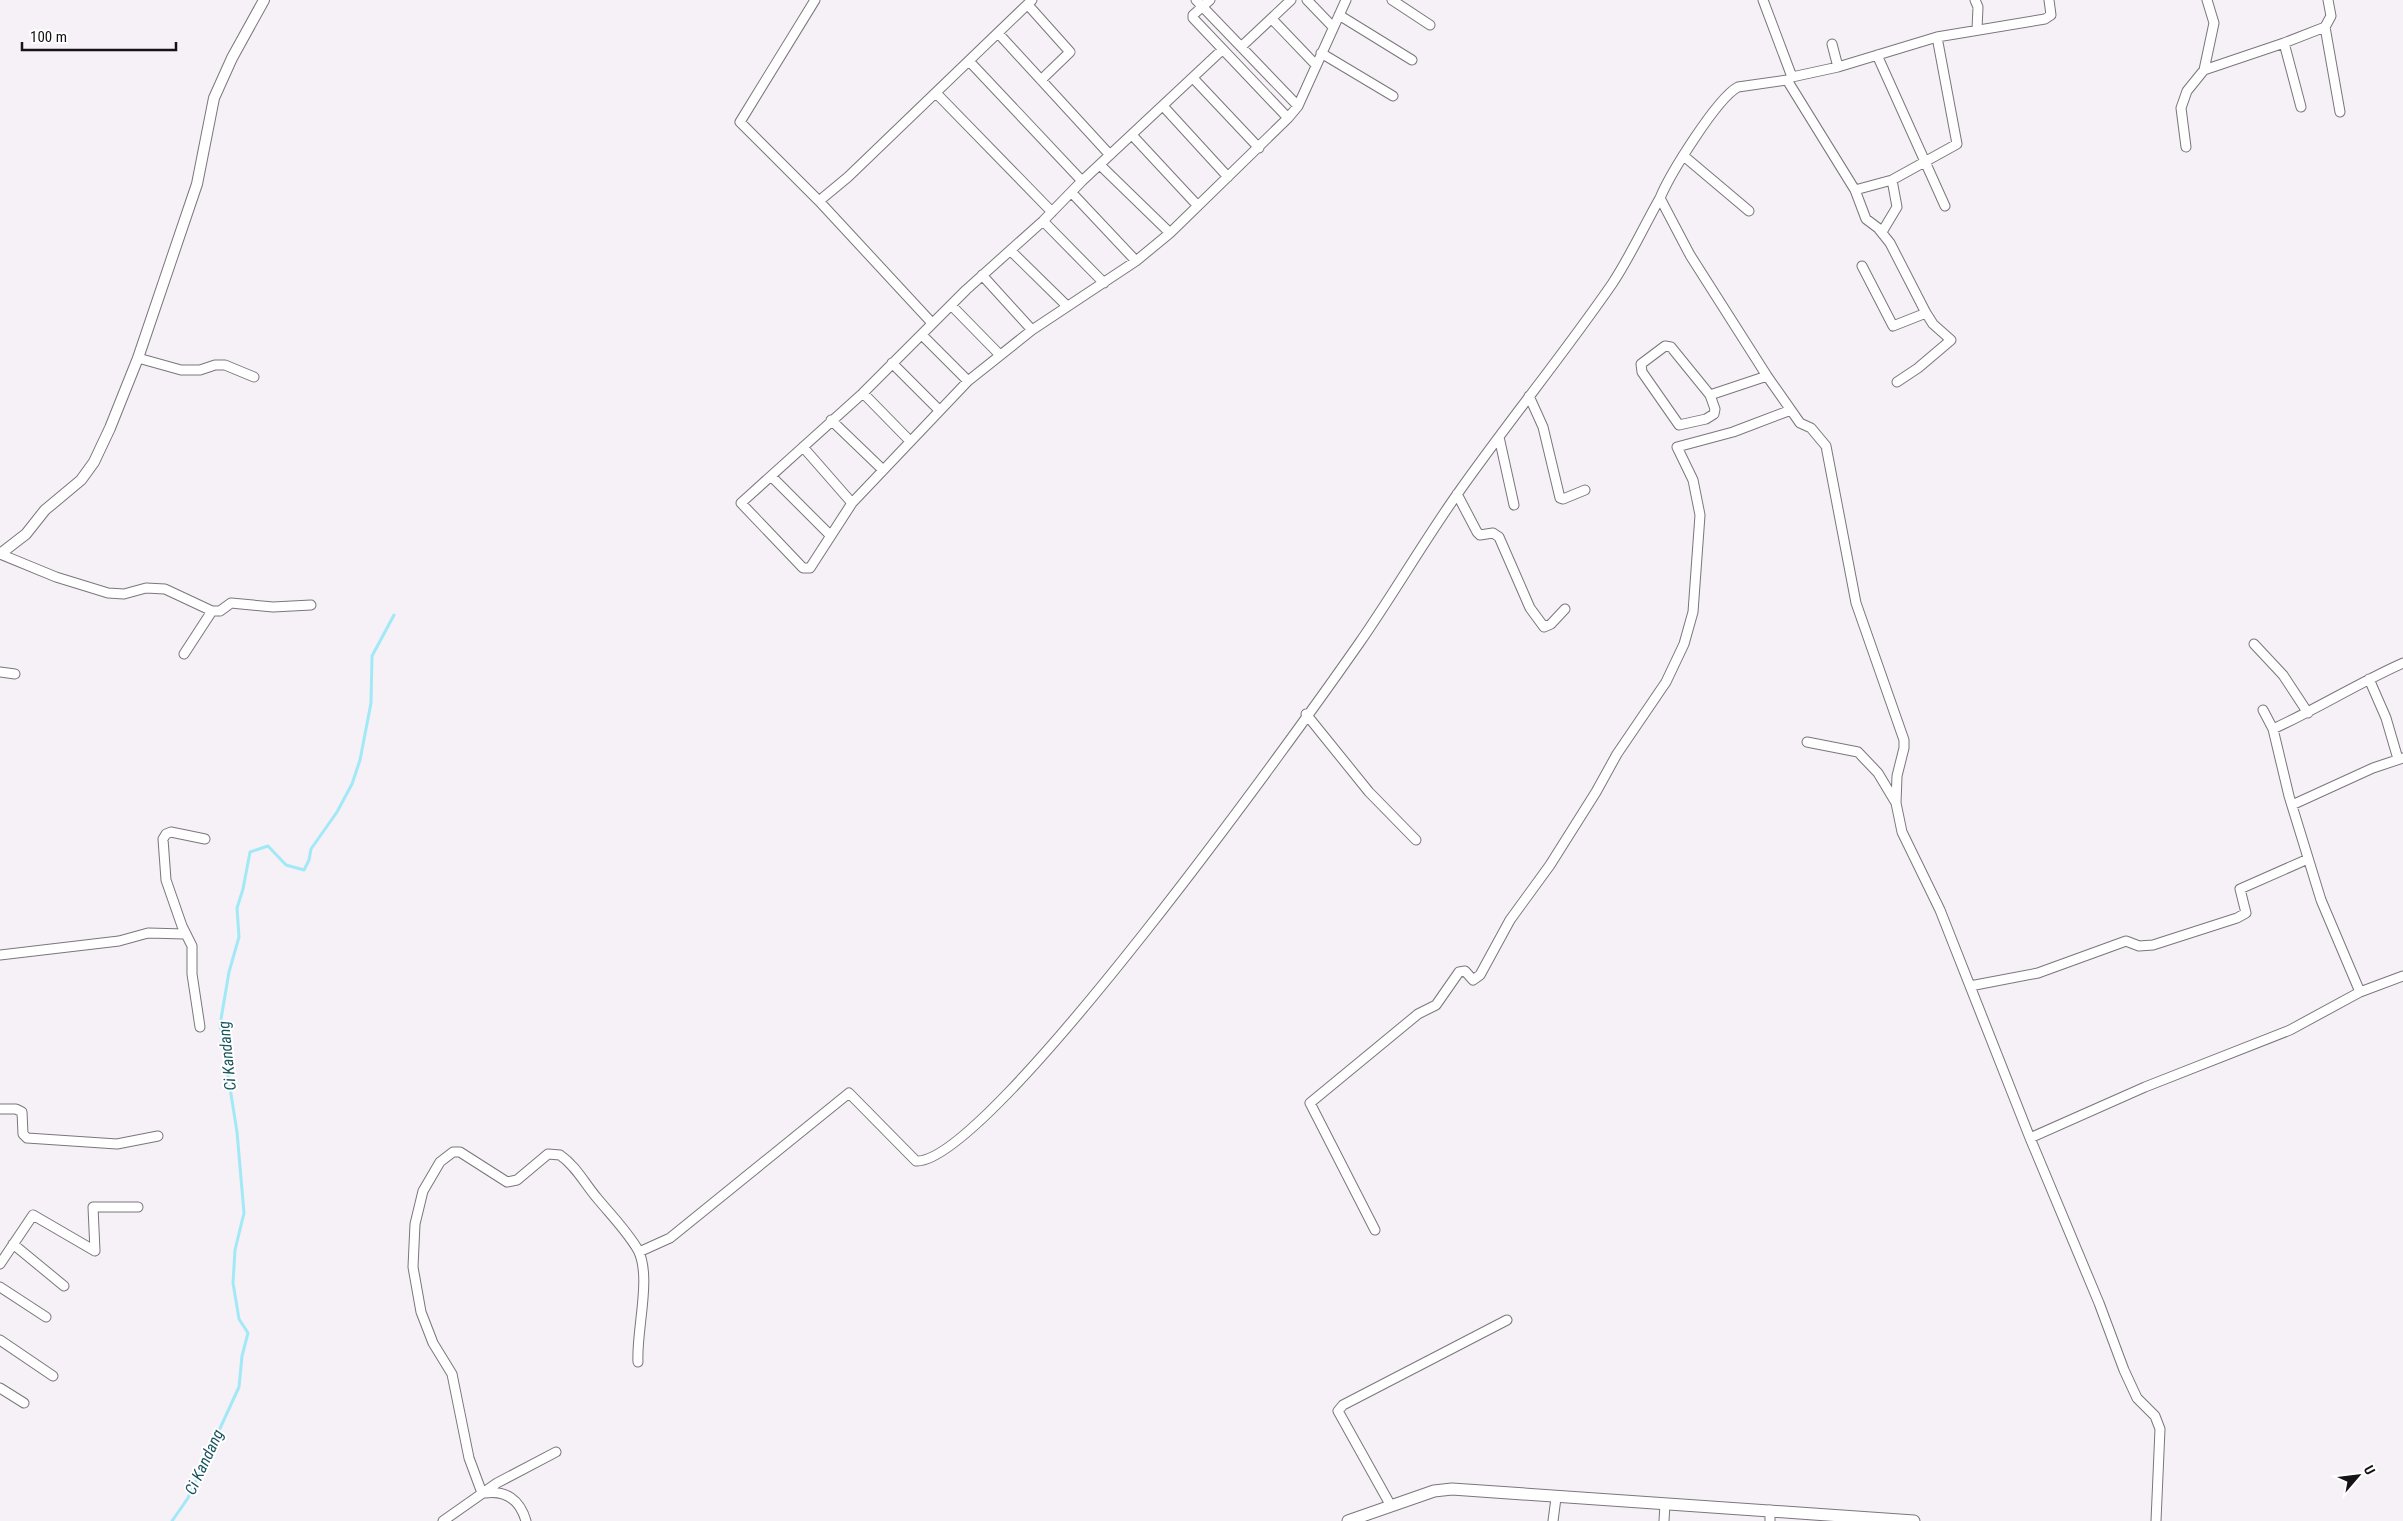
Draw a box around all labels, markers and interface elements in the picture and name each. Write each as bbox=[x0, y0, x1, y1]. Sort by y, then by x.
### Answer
scale bar bbox=[22, 20, 176, 52]
text: 100 m bbox=[30, 28, 67, 46]
water label: Ci Kandang bbox=[214, 1020, 240, 1092]
water label: Ci Kandang bbox=[181, 1426, 227, 1498]
north arrow bbox=[2333, 1451, 2383, 1501]
text: U bbox=[2361, 1463, 2378, 1477]

